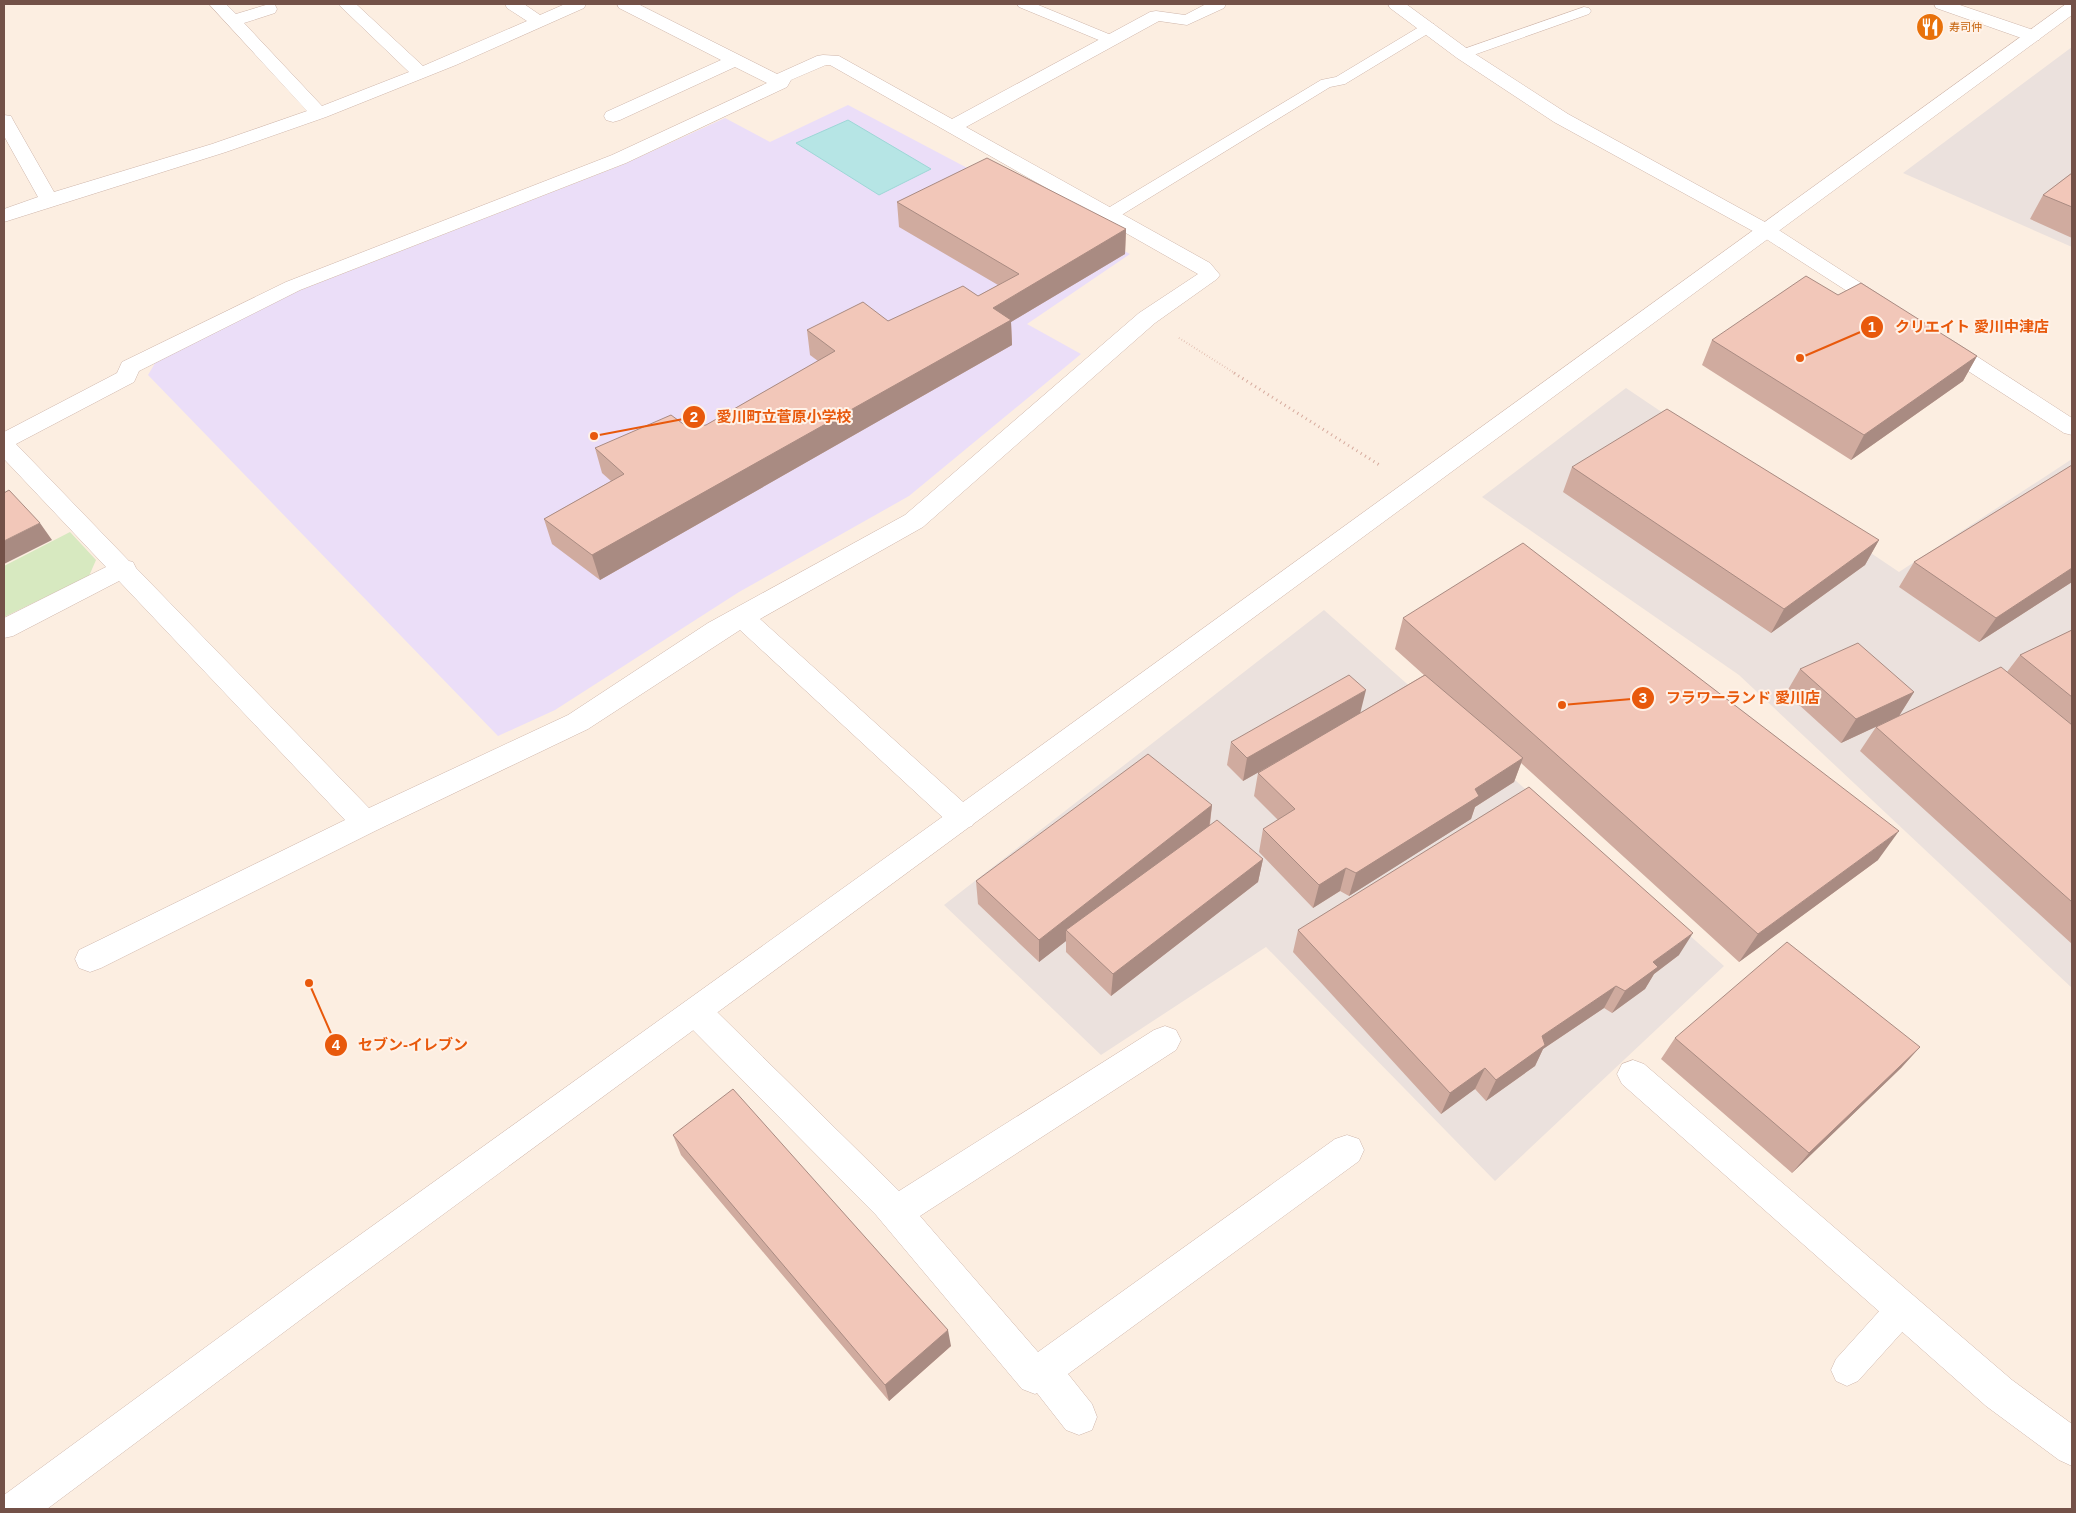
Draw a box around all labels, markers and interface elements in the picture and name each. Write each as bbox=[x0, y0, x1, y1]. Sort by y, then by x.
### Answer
restaurant icon: 寿司仲 bbox=[1915, 12, 1945, 42]
place label: 寿司仲 bbox=[1949, 21, 1982, 33]
callout: クリエイト 愛川中津店 bbox=[1860, 312, 2059, 342]
text: 1 bbox=[1868, 318, 1876, 335]
text: クリエイト 愛川中津店 bbox=[1895, 318, 2049, 335]
callout: 愛川町立菅原小学校 bbox=[681, 402, 861, 432]
text: 2 bbox=[690, 408, 698, 425]
text: 愛川町立菅原小学校 bbox=[716, 408, 852, 425]
callout: フラワーランド 愛川店 bbox=[1631, 683, 1830, 713]
text: 3 bbox=[1639, 689, 1647, 706]
text: フラワーランド 愛川店 bbox=[1666, 689, 1820, 706]
callout: セブン-イレブン bbox=[323, 1030, 478, 1060]
text: 4 bbox=[332, 1036, 341, 1053]
text: セブン-イレブン bbox=[358, 1036, 468, 1053]

